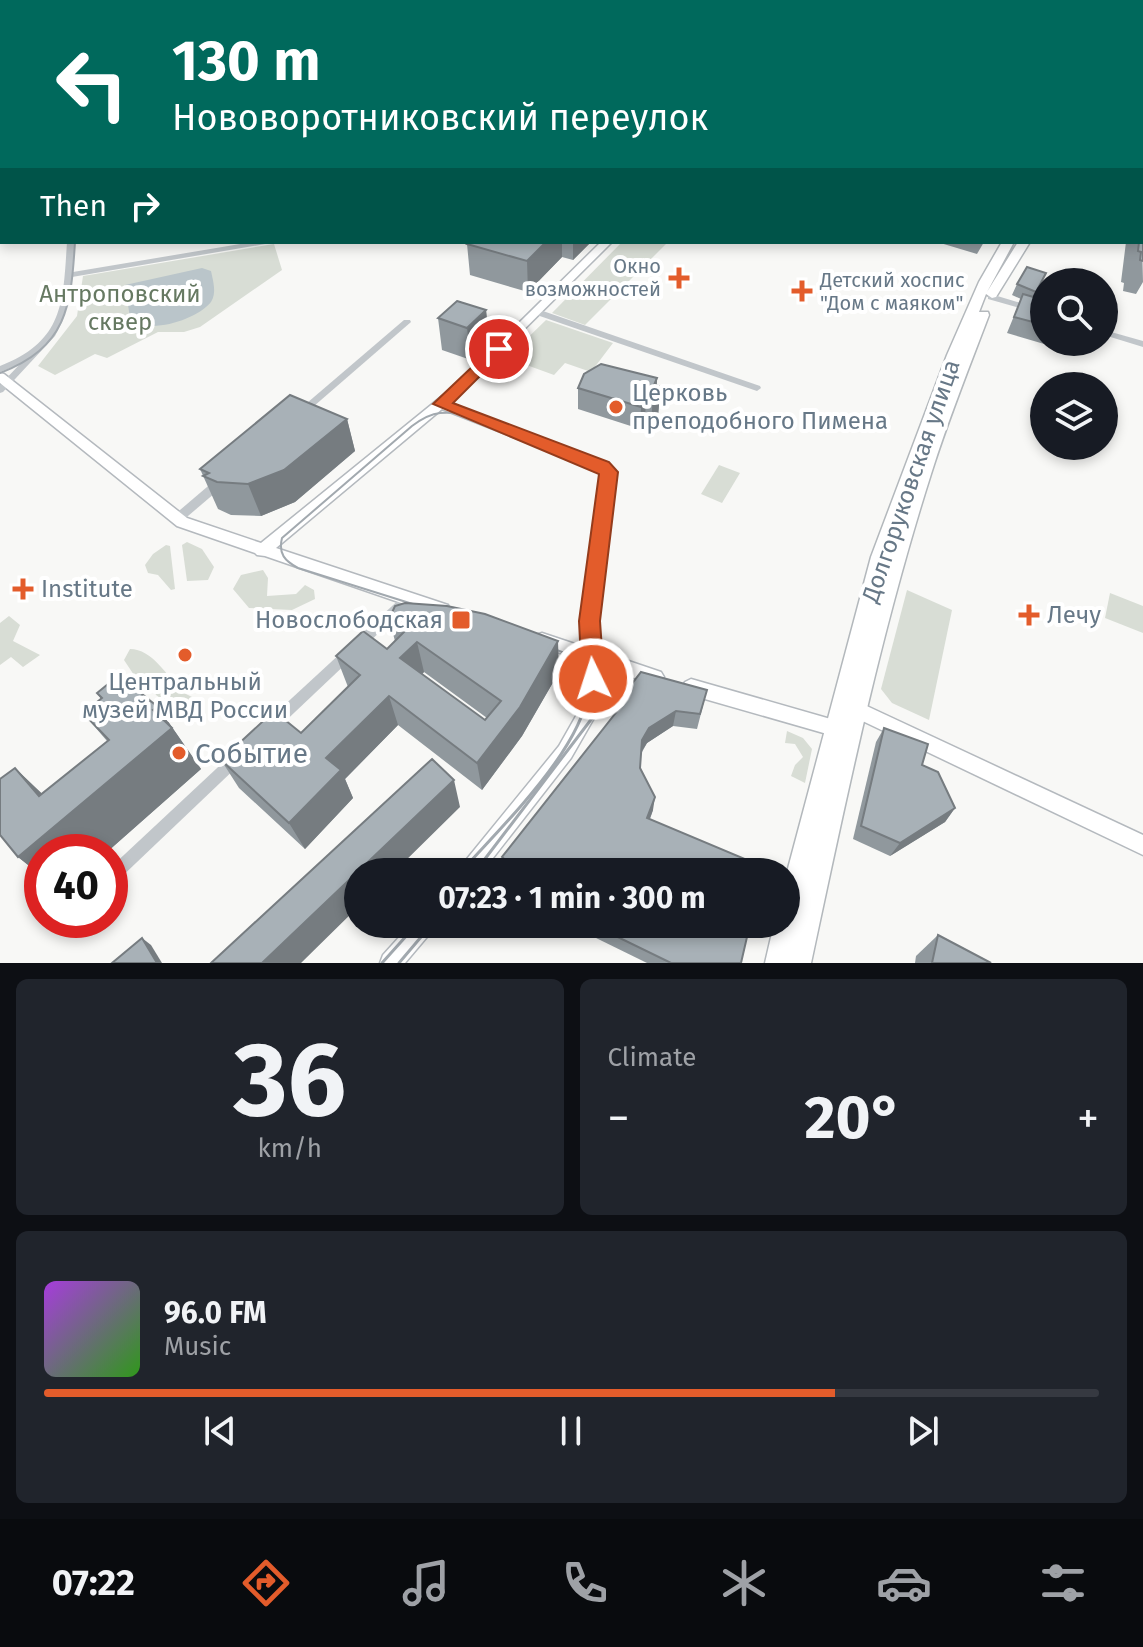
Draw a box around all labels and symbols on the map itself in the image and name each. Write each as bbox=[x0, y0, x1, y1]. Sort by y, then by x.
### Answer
place label: Окно возможностей bbox=[525, 254, 661, 301]
marker: Окно возможностей bbox=[668, 267, 690, 289]
place label: Детский хоспис "Дом с маяком" bbox=[819, 268, 965, 315]
park label: Антроповский сквер bbox=[39, 280, 201, 336]
marker: Детский хоспис "Дом с маяком" bbox=[791, 280, 813, 302]
pin bbox=[465, 315, 533, 383]
street label: Долгоруковская улица bbox=[856, 356, 966, 607]
place label: Церковь преподобного Пимена bbox=[632, 379, 888, 435]
marker: Церковь преподобного Пимена bbox=[607, 398, 625, 416]
place label: Institute bbox=[41, 575, 133, 603]
marker: Institute bbox=[12, 578, 34, 600]
place label: Лечу bbox=[1047, 601, 1101, 629]
marker: Лечу bbox=[1018, 604, 1040, 626]
place label: Новослободская bbox=[255, 606, 443, 634]
marker: Новослободская bbox=[450, 609, 472, 631]
position arrow bbox=[551, 637, 635, 721]
marker: Центральный музей МВД России bbox=[176, 646, 194, 664]
place label: Центральный музей МВД России bbox=[82, 668, 288, 724]
place label: Событие bbox=[195, 737, 308, 770]
marker: Событие bbox=[170, 744, 188, 762]
speed limit sign: 40 bbox=[24, 834, 128, 938]

